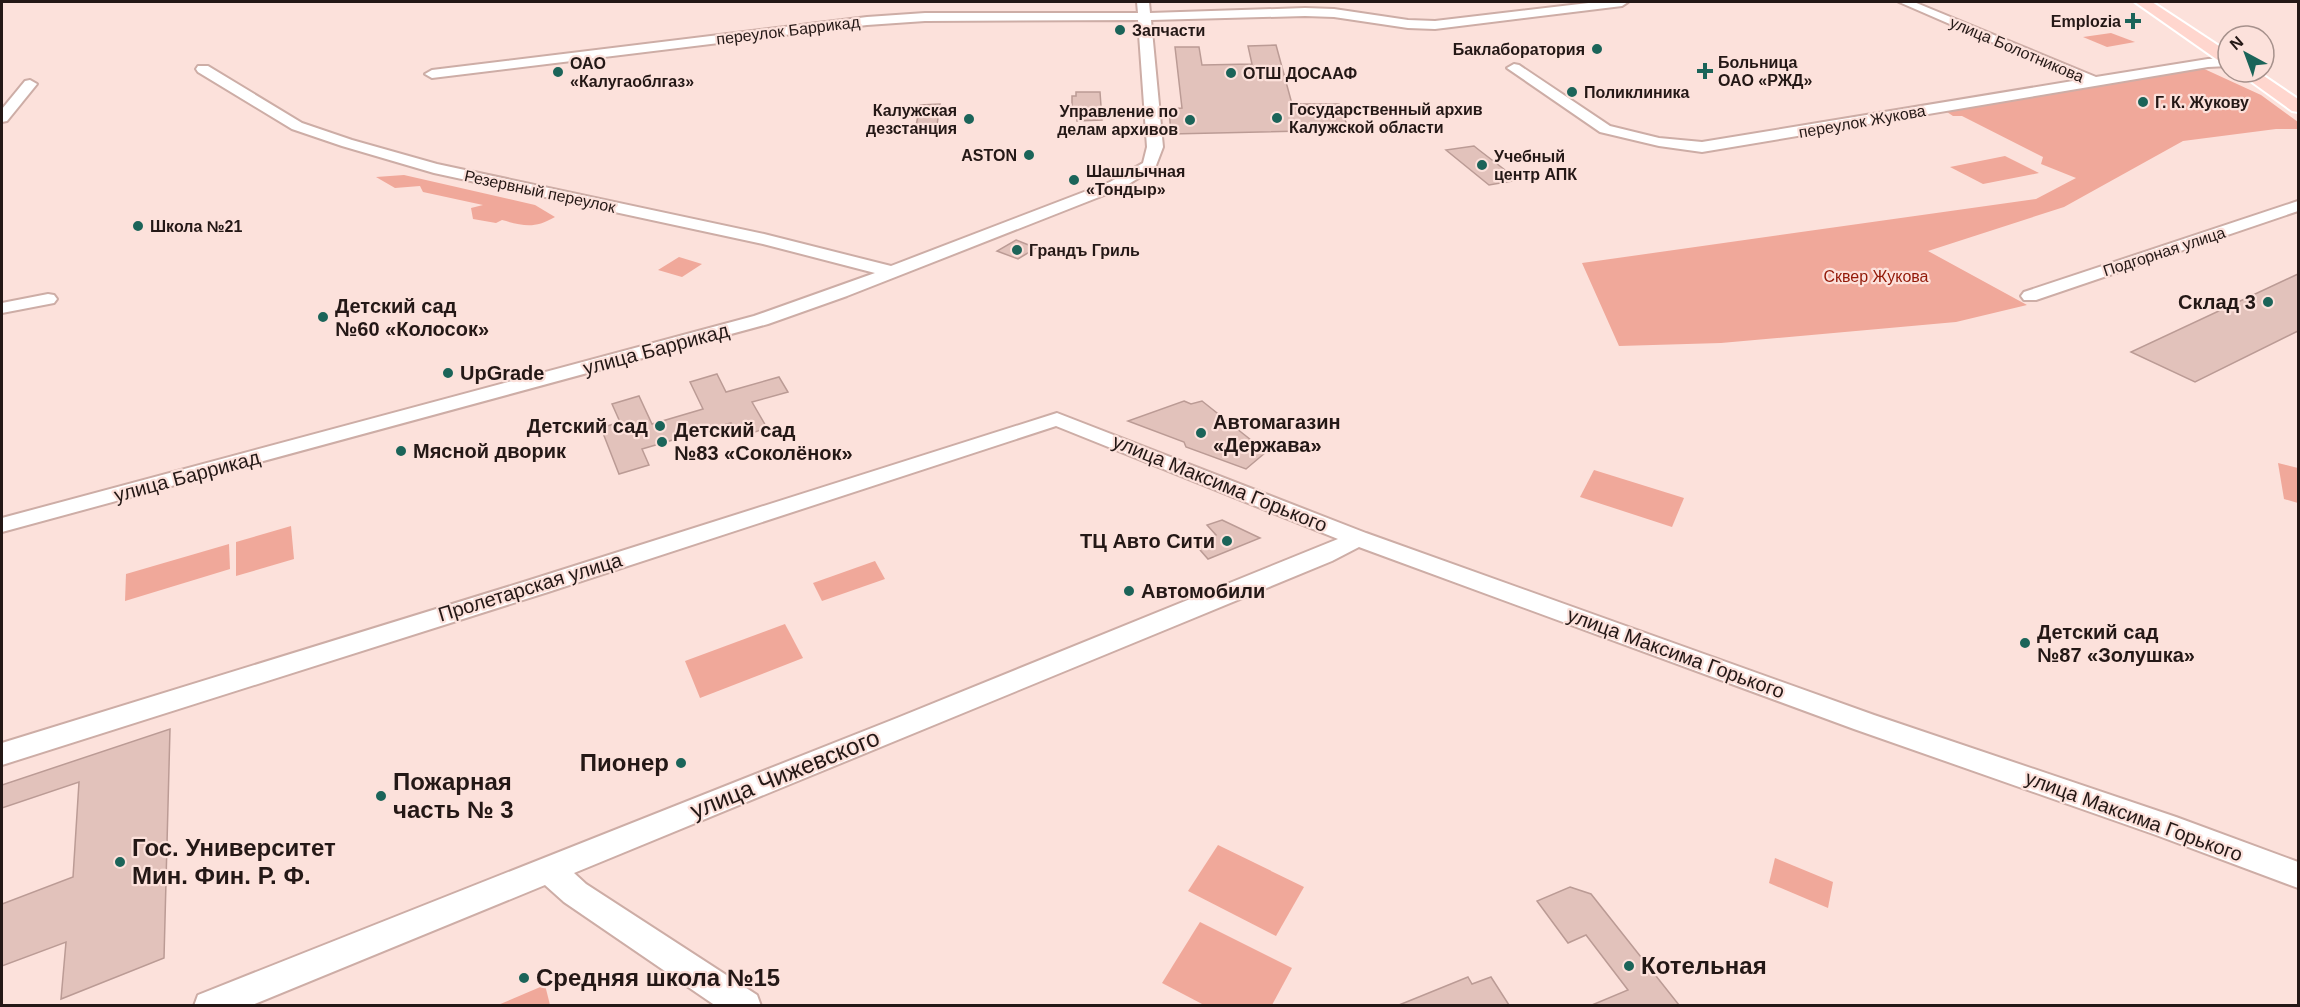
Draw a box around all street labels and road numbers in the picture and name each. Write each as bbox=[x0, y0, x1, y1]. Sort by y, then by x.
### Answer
street label: переулок Баррикад bbox=[715, 13, 861, 48]
street label: улица Болотникова bbox=[1947, 14, 2086, 85]
street label: переулок Жукова bbox=[1797, 102, 1927, 141]
street label: Резервный переулок bbox=[463, 167, 618, 216]
street label: Подгорная улица bbox=[2101, 224, 2228, 279]
street label: улица Баррикад bbox=[581, 319, 732, 379]
street label: улица Максима Горького bbox=[1110, 430, 1330, 536]
street label: улица Баррикад bbox=[112, 446, 263, 506]
street label: Пролетарская улица bbox=[435, 548, 625, 625]
street label: улица Максима Горького bbox=[1564, 603, 1788, 703]
street label: улица Чижевского bbox=[686, 723, 883, 824]
street label: улица Максима Горького bbox=[2022, 766, 2246, 866]

